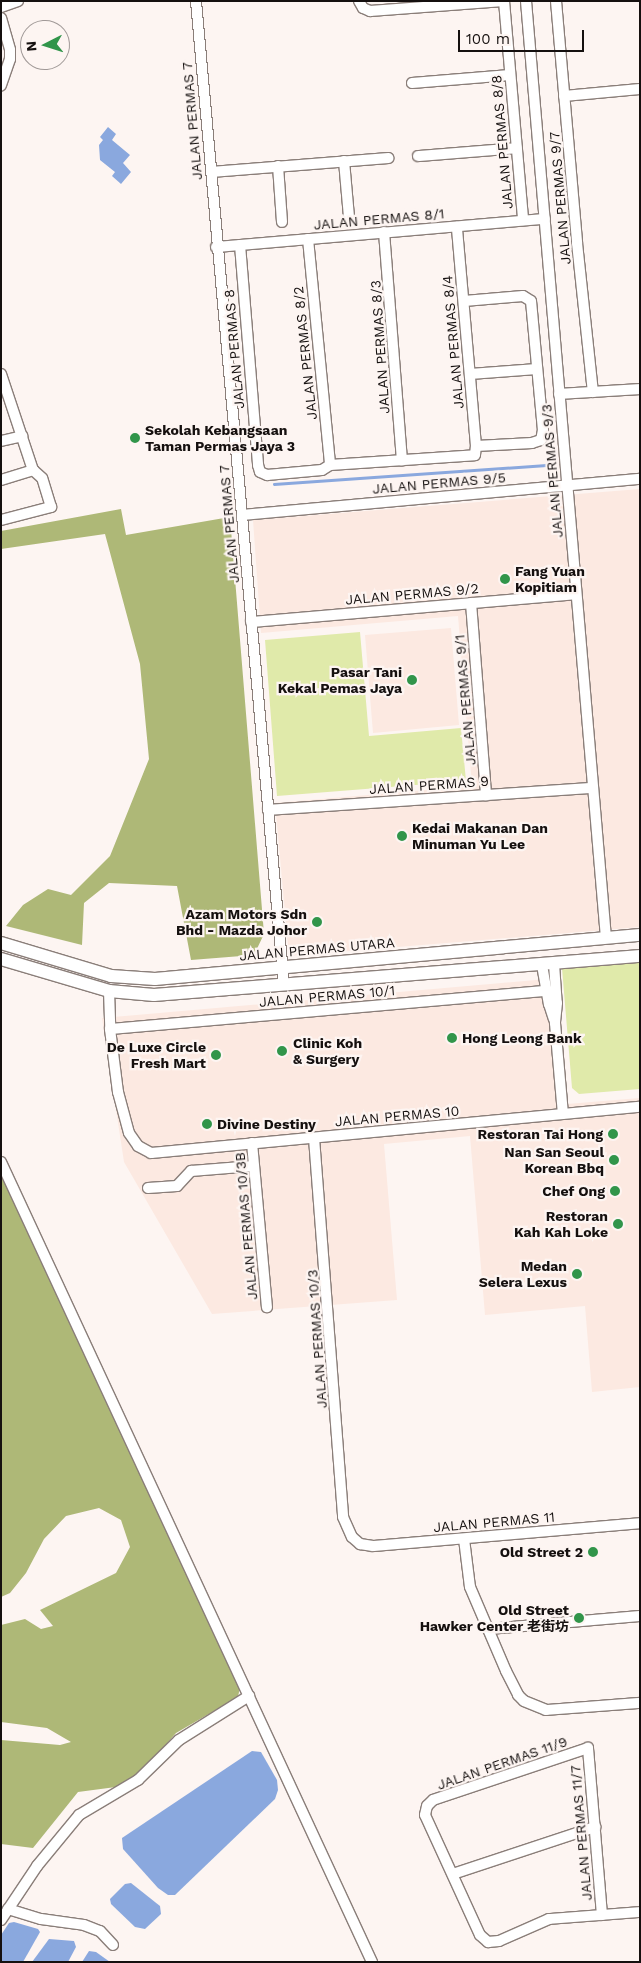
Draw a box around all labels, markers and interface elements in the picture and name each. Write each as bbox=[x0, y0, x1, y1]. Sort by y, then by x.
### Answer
north arrow bbox=[20, 20, 70, 70]
scale bar bbox=[461, 20, 587, 52]
text: 100 m bbox=[466, 30, 510, 48]
text: N bbox=[23, 40, 39, 52]
street label: JALAN PERMAS 7 bbox=[178, 61, 206, 181]
street label: JALAN PERMAS 8/8 bbox=[488, 74, 516, 210]
street label: JALAN PERMAS 9/7 bbox=[546, 131, 574, 265]
street label: JALAN PERMAS 8/1 bbox=[313, 205, 445, 233]
street label: JALAN PERMAS 8/4 bbox=[439, 275, 467, 409]
street label: JALAN PERMAS 8/3 bbox=[367, 280, 393, 414]
street label: JALAN PERMAS 8/2 bbox=[290, 285, 320, 421]
street label: JALAN PERMAS 8 bbox=[220, 289, 248, 409]
street label: JALAN PERMAS 9/3 bbox=[538, 404, 566, 538]
place label: Sekolah Kebangsaan Taman Permas Jaya 3 bbox=[145, 422, 295, 454]
marker: Sekolah Kebangsaan Taman Permas Jaya 3 bbox=[129, 432, 141, 444]
street label: JALAN PERMAS 7 bbox=[215, 464, 243, 584]
street label: JALAN PERMAS 9/5 bbox=[372, 469, 506, 497]
place label: Fang Yuan Kopitiam bbox=[515, 563, 585, 596]
marker: Fang Yuan Kopitiam bbox=[499, 573, 511, 585]
street label: JALAN PERMAS 9/2 bbox=[345, 580, 479, 608]
street label: JALAN PERMAS 9/1 bbox=[451, 634, 479, 766]
place label: Pasar Tani Kekal Pemas Jaya bbox=[277, 664, 402, 696]
marker: Pasar Tani Kekal Pemas Jaya bbox=[406, 674, 418, 686]
street label: JALAN PERMAS 9 bbox=[369, 772, 489, 798]
place label: Kedai Makanan Dan Minuman Yu Lee bbox=[412, 820, 548, 852]
marker: Kedai Makanan Dan Minuman Yu Lee bbox=[396, 830, 408, 842]
place label: Azam Motors Sdn Bhd - Mazda Johor bbox=[176, 906, 307, 939]
marker: Azam Motors Sdn Bhd - Mazda Johor bbox=[311, 916, 323, 928]
street label: JALAN PERMAS UTARA bbox=[239, 934, 395, 964]
street label: JALAN PERMAS 10/1 bbox=[258, 982, 396, 1010]
place label: Hong Leong Bank bbox=[462, 1030, 582, 1046]
marker: Hong Leong Bank bbox=[446, 1032, 458, 1044]
place label: Clinic Koh & Surgery bbox=[293, 1035, 362, 1068]
place label: De Luxe Circle Fresh Mart bbox=[107, 1039, 206, 1072]
marker: Clinic Koh & Surgery bbox=[275, 1044, 289, 1058]
marker: De Luxe Circle Fresh Mart bbox=[210, 1049, 222, 1061]
street label: JALAN PERMAS 10 bbox=[334, 1102, 460, 1130]
place label: Divine Destiny bbox=[217, 1116, 316, 1132]
marker: Divine Destiny bbox=[201, 1118, 213, 1130]
place label: Restoran Tai Hong bbox=[477, 1126, 603, 1142]
marker: Restoran Tai Hong bbox=[607, 1128, 619, 1140]
place label: Nan San Seoul Korean Bbq bbox=[504, 1144, 604, 1176]
street label: JALAN PERMAS 10/3B bbox=[231, 1151, 261, 1301]
marker: Nan San Seoul Korean Bbq bbox=[608, 1154, 620, 1166]
place label: Chef Ong bbox=[542, 1183, 605, 1199]
marker: Chef Ong bbox=[609, 1185, 621, 1197]
place label: Restoran Kah Kah Loke bbox=[514, 1208, 608, 1240]
marker: Restoran Kah Kah Loke bbox=[612, 1218, 624, 1230]
place label: Medan Selera Lexus bbox=[479, 1258, 567, 1290]
marker: Medan Selera Lexus bbox=[571, 1268, 583, 1280]
street label: JALAN PERMAS 10/3 bbox=[304, 1269, 330, 1409]
street label: JALAN PERMAS 11 bbox=[432, 1508, 556, 1536]
place label: Old Street 2 bbox=[500, 1544, 583, 1560]
marker: Old Street 2 bbox=[587, 1546, 599, 1558]
place label: Old Street Hawker Center 老街坊 bbox=[419, 1602, 569, 1634]
marker: Old Street Hawker Center 老街坊 bbox=[573, 1612, 585, 1624]
street label: JALAN PERMAS 11/9 bbox=[435, 1733, 569, 1793]
street label: JALAN PERMAS 11/7 bbox=[567, 1765, 595, 1901]

